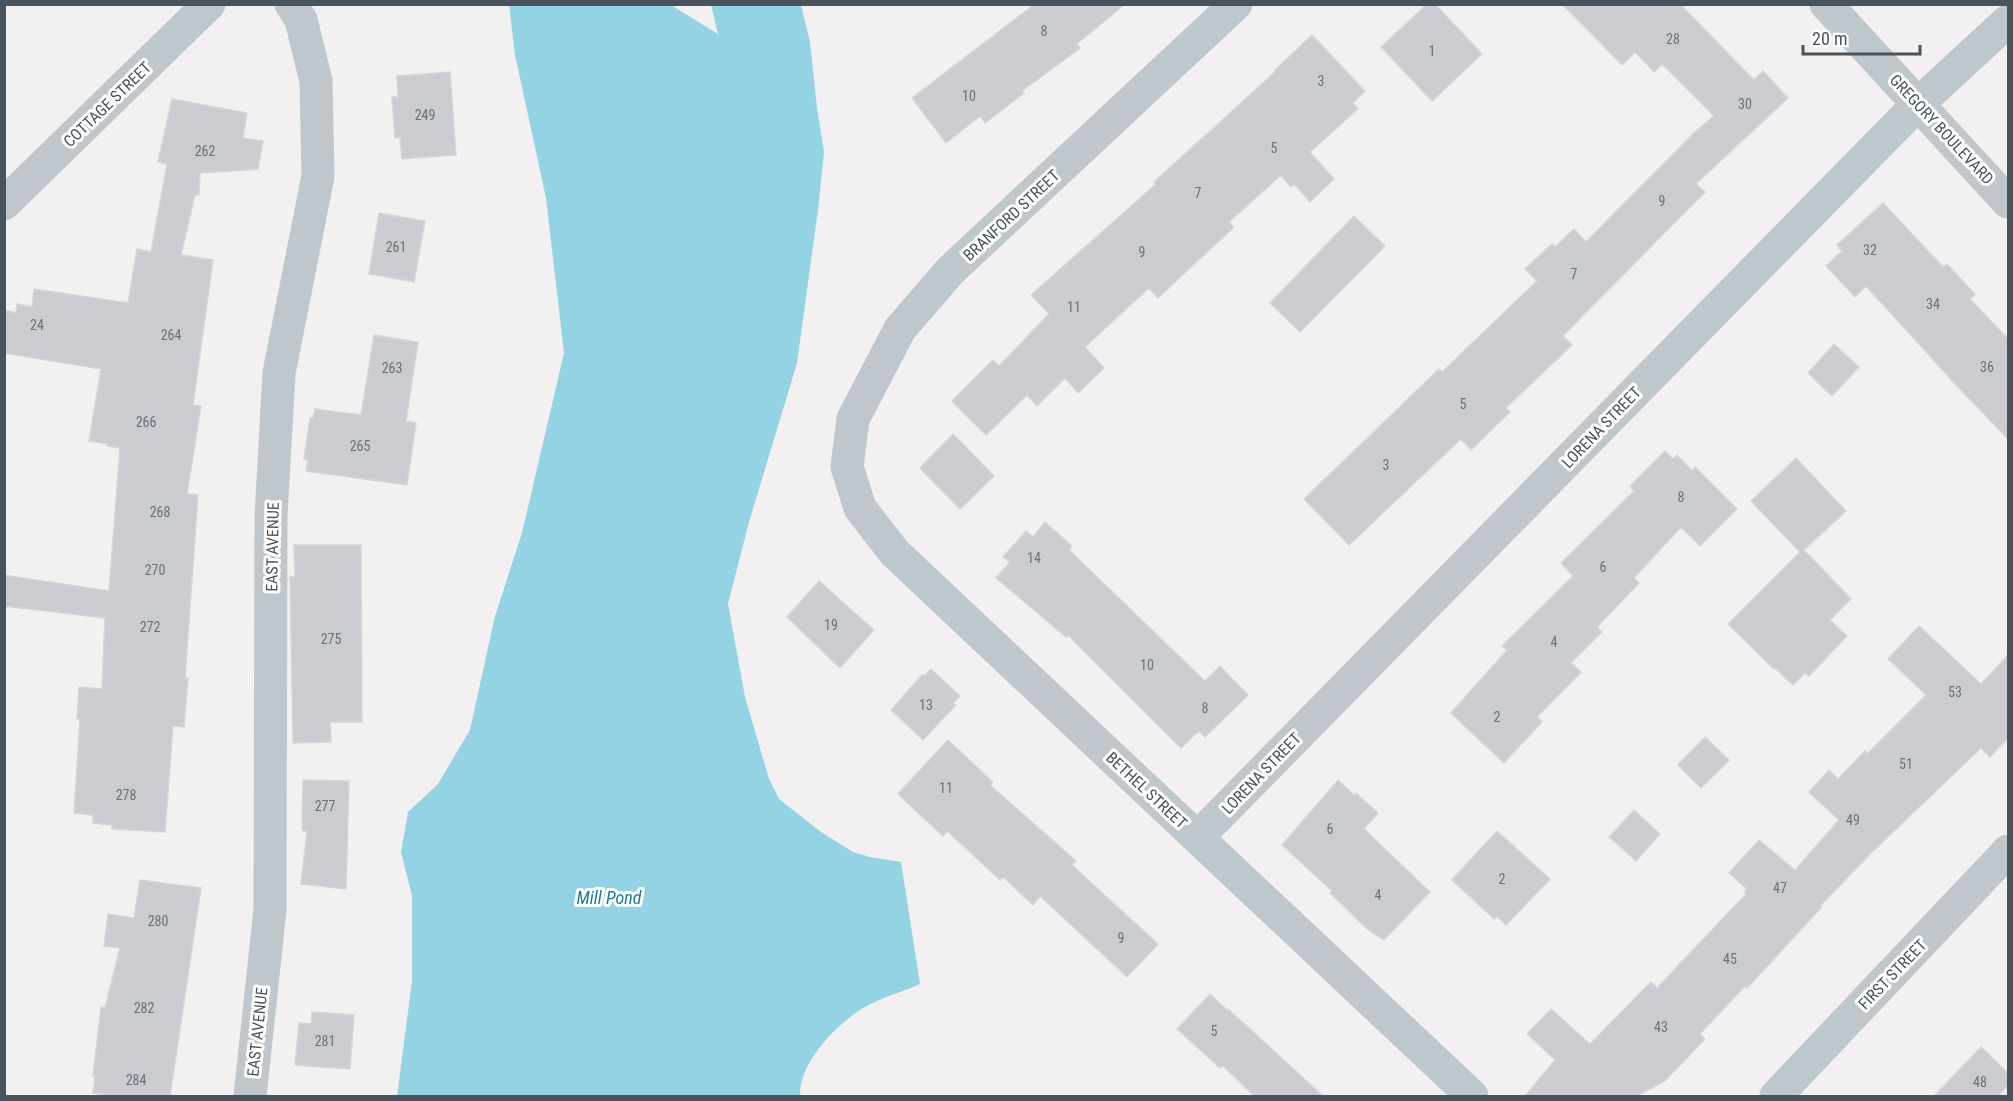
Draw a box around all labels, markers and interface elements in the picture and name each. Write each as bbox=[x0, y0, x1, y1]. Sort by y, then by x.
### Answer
scale bar bbox=[1803, 18, 1920, 56]
house number: 8 bbox=[1041, 23, 1048, 39]
text: 20 m bbox=[1812, 28, 1847, 49]
house number: 28 bbox=[1666, 31, 1680, 47]
house number: 1 bbox=[1429, 43, 1435, 59]
street label: COTTAGE STREET bbox=[60, 58, 155, 151]
street label: GREGORY BOULEVARD bbox=[1886, 70, 1997, 188]
house number: 3 bbox=[1318, 73, 1324, 89]
house number: 10 bbox=[962, 88, 976, 104]
house number: 30 bbox=[1738, 96, 1752, 112]
house number: 249 bbox=[415, 107, 435, 123]
house number: 5 bbox=[1271, 140, 1278, 156]
house number: 262 bbox=[195, 143, 215, 159]
street label: BRANFORD STREET bbox=[959, 166, 1063, 265]
house number: 7 bbox=[1195, 185, 1202, 201]
house number: 9 bbox=[1659, 193, 1665, 209]
house number: 261 bbox=[386, 239, 406, 255]
house number: 32 bbox=[1863, 242, 1877, 258]
house number: 9 bbox=[1139, 244, 1145, 260]
house number: 7 bbox=[1571, 266, 1578, 282]
house number: 34 bbox=[1926, 296, 1940, 312]
house number: 11 bbox=[1067, 299, 1081, 315]
house number: 24 bbox=[30, 317, 44, 333]
house number: 264 bbox=[161, 327, 181, 343]
house number: 36 bbox=[1980, 359, 1994, 375]
house number: 263 bbox=[382, 360, 402, 376]
street label: LORENA STREET bbox=[1558, 383, 1645, 472]
house number: 5 bbox=[1460, 396, 1467, 412]
house number: 266 bbox=[136, 414, 156, 430]
house number: 265 bbox=[350, 438, 370, 454]
house number: 3 bbox=[1383, 457, 1389, 473]
house number: 8 bbox=[1678, 489, 1685, 505]
street label: EAST AVENUE bbox=[262, 502, 283, 592]
house number: 268 bbox=[150, 504, 170, 520]
house number: 14 bbox=[1027, 550, 1041, 566]
house number: 6 bbox=[1600, 559, 1607, 575]
house number: 270 bbox=[145, 562, 165, 578]
house number: 19 bbox=[824, 617, 838, 633]
house number: 272 bbox=[140, 619, 160, 635]
house number: 275 bbox=[321, 631, 341, 647]
house number: 4 bbox=[1551, 634, 1558, 650]
house number: 10 bbox=[1140, 657, 1154, 673]
house number: 53 bbox=[1948, 684, 1962, 700]
house number: 13 bbox=[919, 697, 933, 713]
house number: 8 bbox=[1202, 700, 1209, 716]
house number: 2 bbox=[1494, 709, 1501, 725]
street label: LORENA STREET bbox=[1218, 729, 1305, 818]
street label: BETHEL STREET bbox=[1102, 748, 1191, 833]
house number: 51 bbox=[1899, 756, 1913, 772]
house number: 11 bbox=[939, 780, 953, 796]
house number: 278 bbox=[116, 787, 136, 803]
house number: 277 bbox=[315, 798, 335, 814]
house number: 49 bbox=[1846, 812, 1860, 828]
house number: 6 bbox=[1327, 821, 1334, 837]
house number: 2 bbox=[1499, 871, 1506, 887]
house number: 47 bbox=[1773, 880, 1787, 896]
water label: Mill Pond bbox=[577, 887, 642, 908]
house number: 4 bbox=[1375, 887, 1382, 903]
house number: 280 bbox=[148, 913, 168, 929]
house number: 9 bbox=[1118, 930, 1124, 946]
street label: FIRST STREET bbox=[1854, 935, 1930, 1013]
house number: 45 bbox=[1723, 951, 1737, 967]
street label: EAST AVENUE bbox=[243, 987, 272, 1078]
house number: 282 bbox=[134, 1000, 154, 1016]
house number: 43 bbox=[1654, 1019, 1668, 1035]
house number: 5 bbox=[1211, 1023, 1218, 1039]
house number: 281 bbox=[315, 1033, 335, 1049]
house number: 284 bbox=[126, 1072, 146, 1088]
house number: 48 bbox=[1973, 1074, 1987, 1090]

